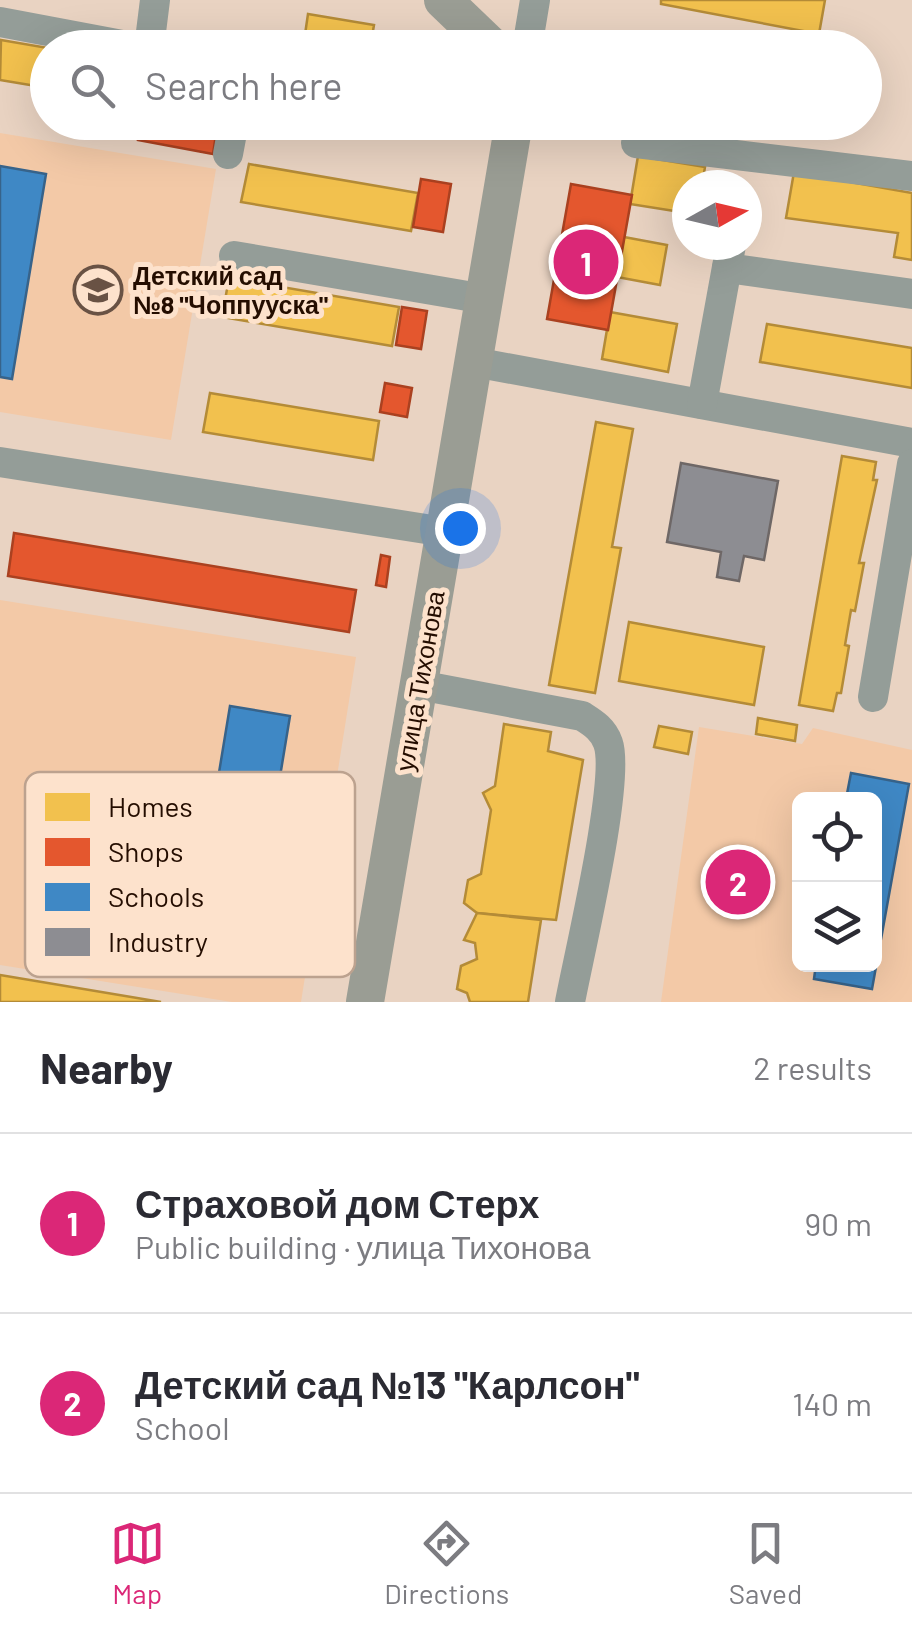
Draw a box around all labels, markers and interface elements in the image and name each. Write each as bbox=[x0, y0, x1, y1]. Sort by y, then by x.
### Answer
search box bbox=[30, 30, 882, 140]
icon: search bbox=[65, 58, 120, 113]
text: Search here bbox=[145, 62, 343, 108]
north arrow bbox=[672, 170, 762, 260]
pin: 1 bbox=[554, 224, 618, 300]
place label: Детский сад №8 "Чоппууска" bbox=[133, 260, 328, 319]
school or university icon: Детский сад №8 "Чоппууска" bbox=[72, 264, 124, 316]
your location bbox=[435, 503, 486, 554]
street label: улица Тихонова bbox=[388, 588, 450, 773]
legend bbox=[25, 772, 355, 977]
text: Homes bbox=[108, 789, 193, 823]
map controls bbox=[792, 792, 882, 972]
button: locate bbox=[792, 792, 882, 882]
text: Shops bbox=[108, 834, 183, 868]
pin: 2 bbox=[706, 844, 770, 920]
text: Schools bbox=[108, 879, 204, 913]
button: layers bbox=[792, 882, 882, 972]
text: Industry bbox=[108, 924, 208, 958]
text: Nearby bbox=[40, 1042, 173, 1092]
text: 2 results bbox=[753, 1048, 872, 1086]
text: Страховой дом Стерх bbox=[135, 1180, 539, 1226]
text: 1 bbox=[67, 1204, 78, 1242]
text: 90 m bbox=[804, 1204, 872, 1242]
text: Public building · улица Тихонова bbox=[135, 1227, 591, 1265]
text: Детский сад №13 "Карлсон" bbox=[135, 1361, 639, 1407]
text: 2 bbox=[64, 1384, 81, 1422]
text: 140 m bbox=[792, 1384, 872, 1422]
text: School bbox=[135, 1408, 230, 1446]
tab: Map bbox=[110, 1516, 165, 1610]
tab: Directions bbox=[384, 1516, 509, 1610]
tab: Saved bbox=[729, 1516, 802, 1610]

